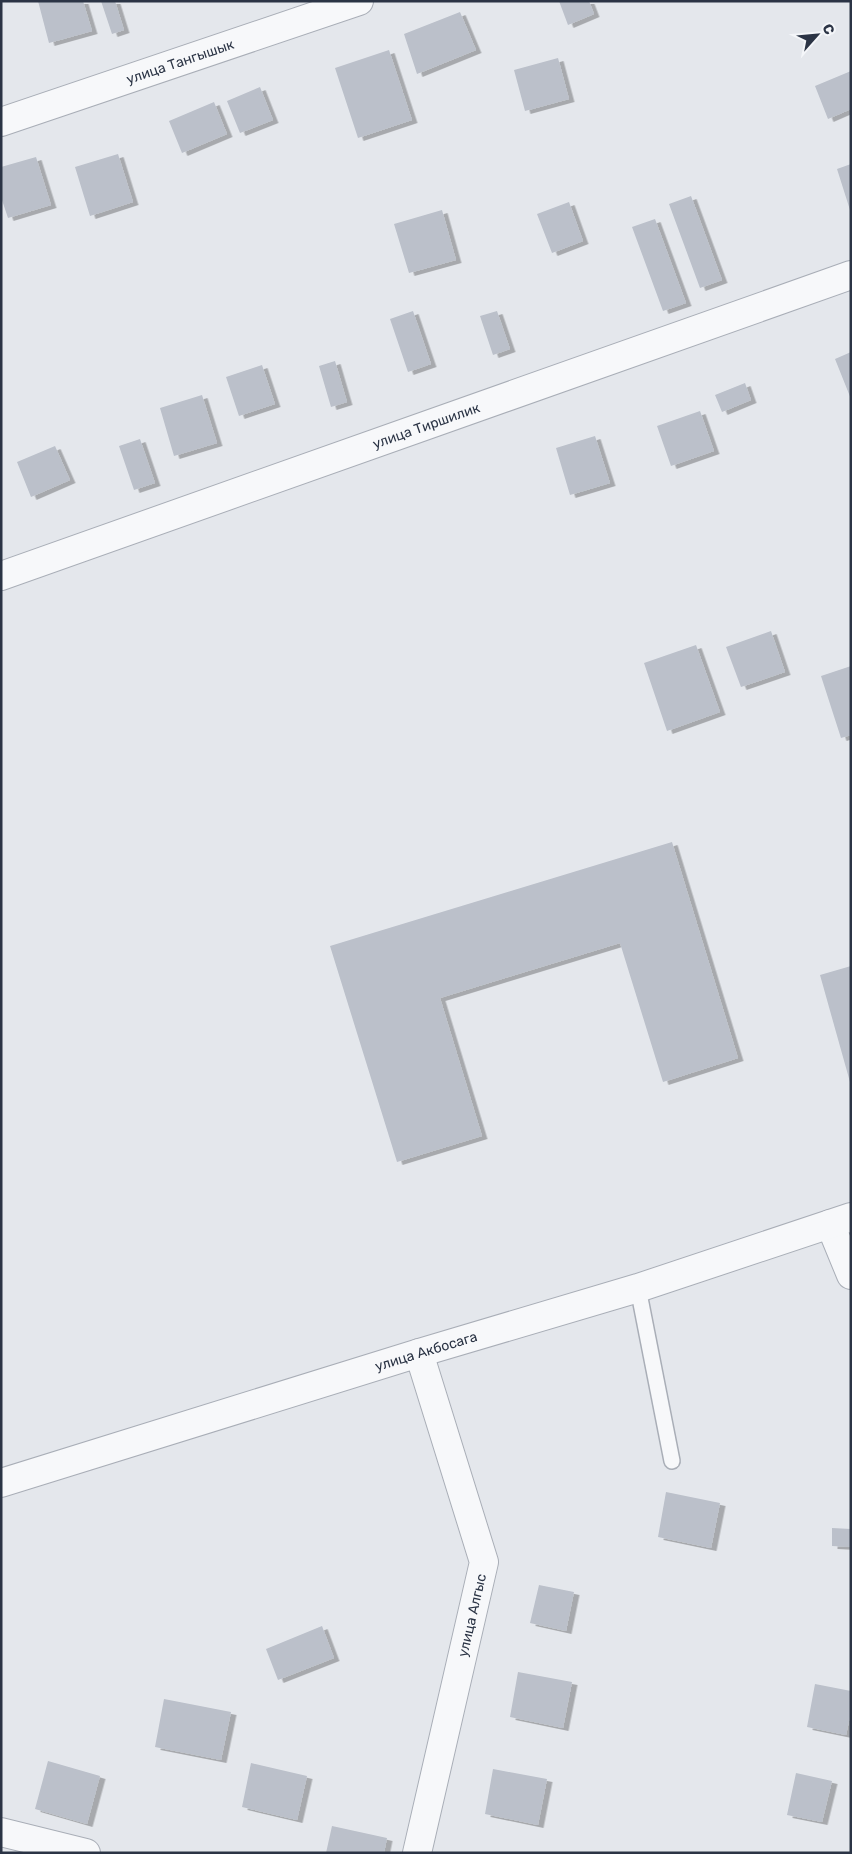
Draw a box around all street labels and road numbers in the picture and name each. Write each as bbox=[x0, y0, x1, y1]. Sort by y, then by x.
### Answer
street label: улица Тангышык bbox=[124, 36, 237, 88]
street label: улица Тиршилик bbox=[370, 399, 483, 453]
street label: улица Акбосага bbox=[373, 1328, 479, 1375]
street label: улица Алгыс bbox=[454, 1572, 490, 1659]

